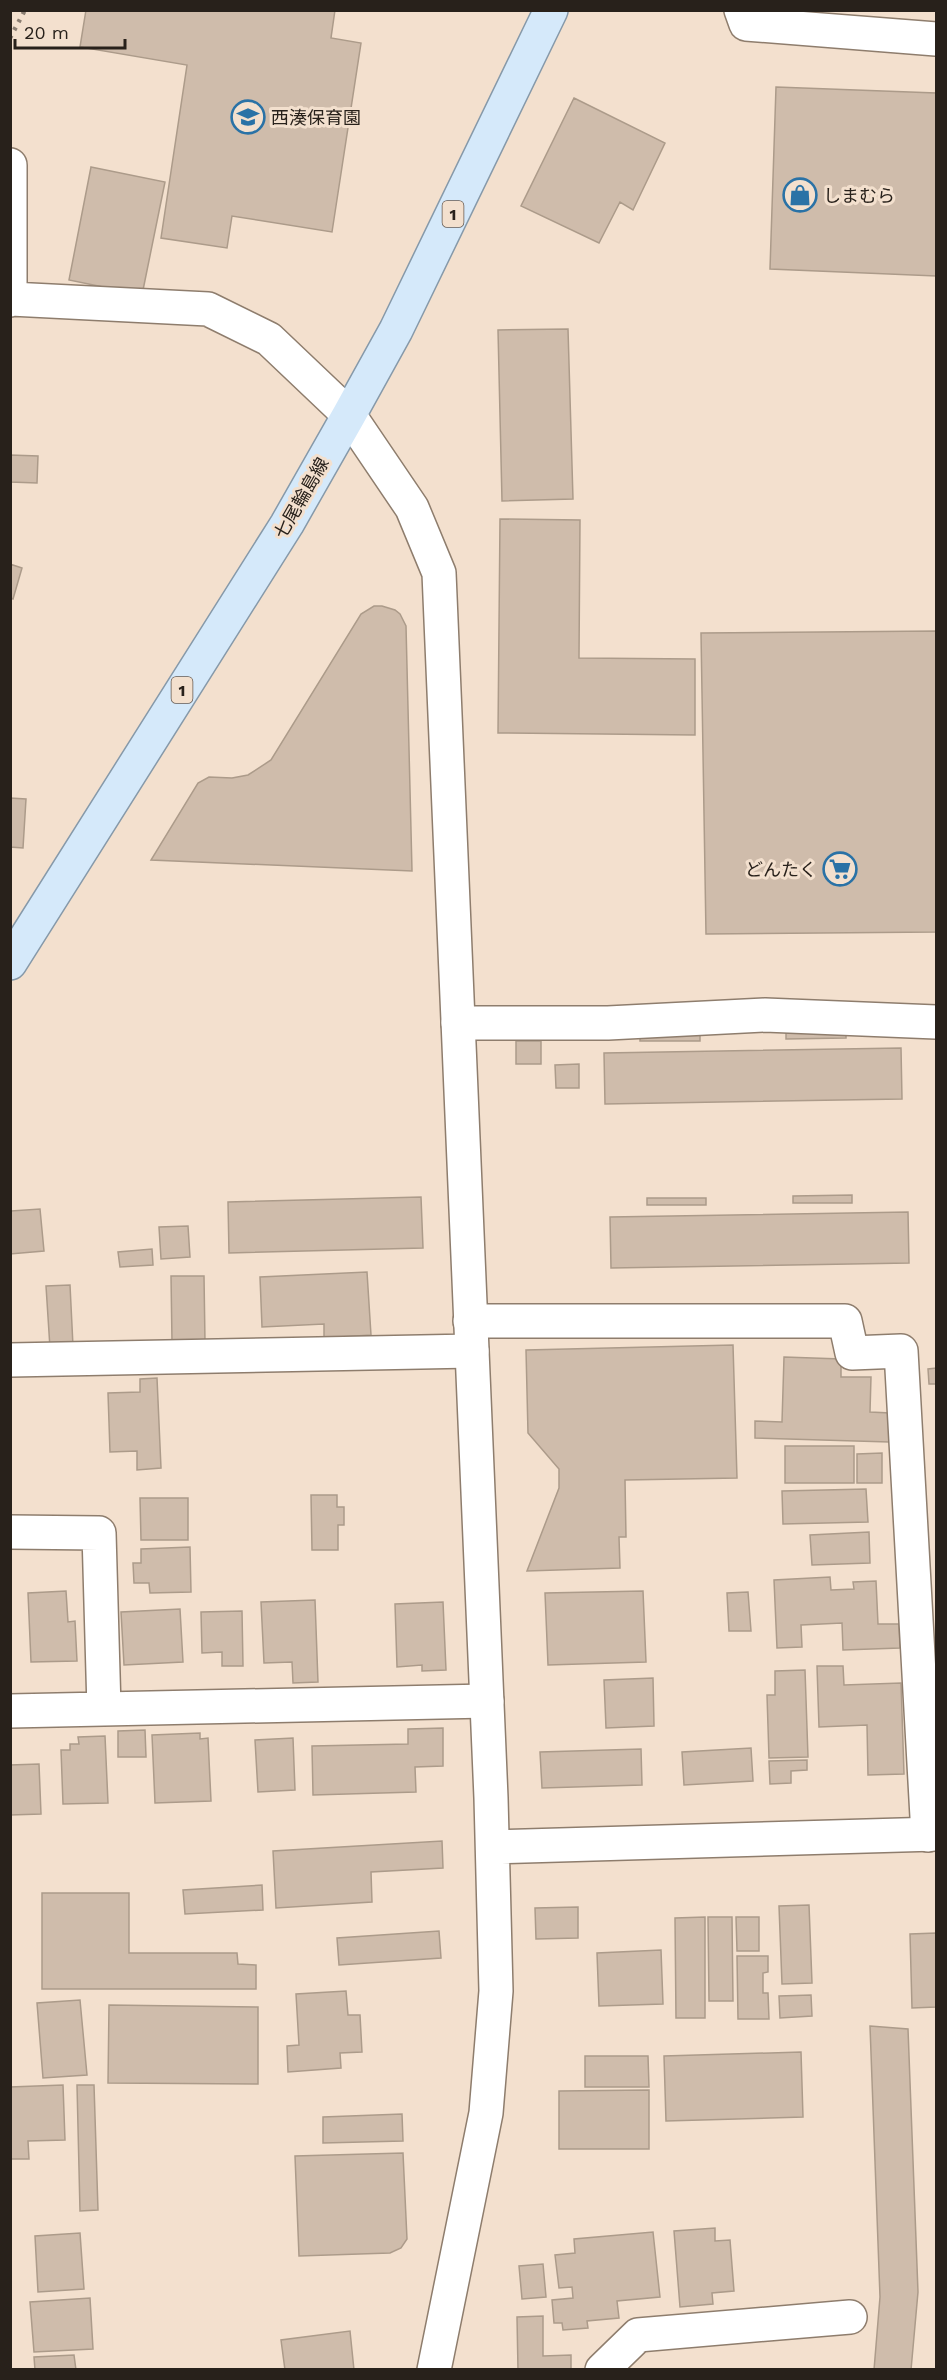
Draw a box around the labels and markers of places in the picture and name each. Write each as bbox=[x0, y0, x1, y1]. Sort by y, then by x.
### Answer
school or university icon: 西湊保育園 bbox=[230, 99, 266, 135]
place label: 西湊保育園 bbox=[271, 107, 361, 128]
shop icon: しまむら bbox=[782, 177, 818, 213]
place label: しまむら bbox=[823, 185, 895, 206]
supermarket icon: どんたく bbox=[822, 851, 858, 887]
place label: どんたく bbox=[745, 859, 817, 880]

